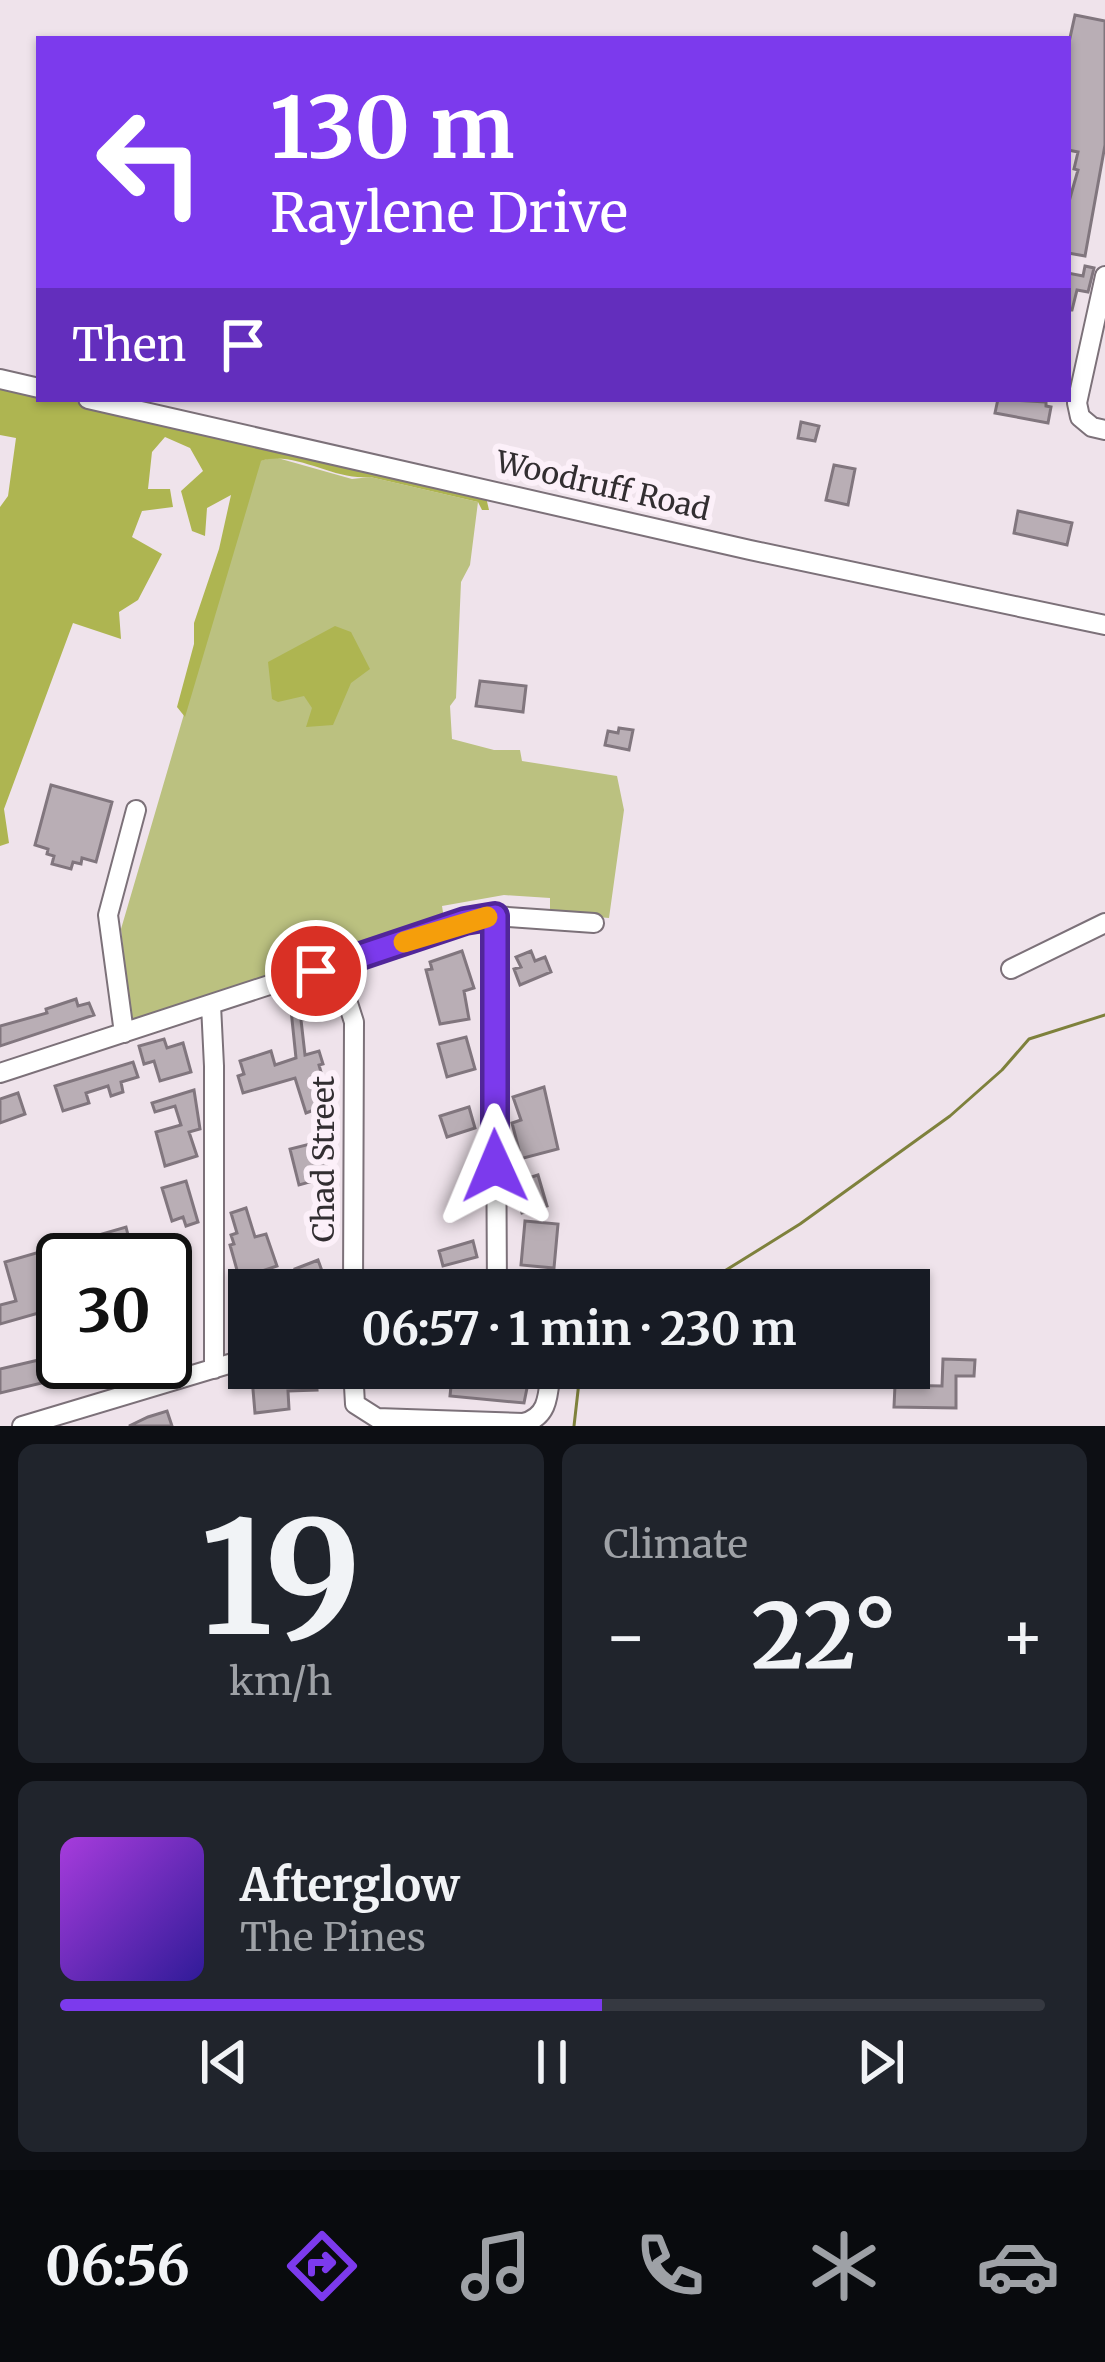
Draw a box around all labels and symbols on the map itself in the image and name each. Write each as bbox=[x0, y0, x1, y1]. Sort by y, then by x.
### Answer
street label: Woodruff Road bbox=[491, 442, 714, 528]
pin bbox=[265, 920, 367, 1022]
street label: Chad Street bbox=[304, 1075, 342, 1242]
position arrow bbox=[432, 1103, 558, 1229]
speed limit sign: 30 bbox=[36, 1233, 192, 1389]

